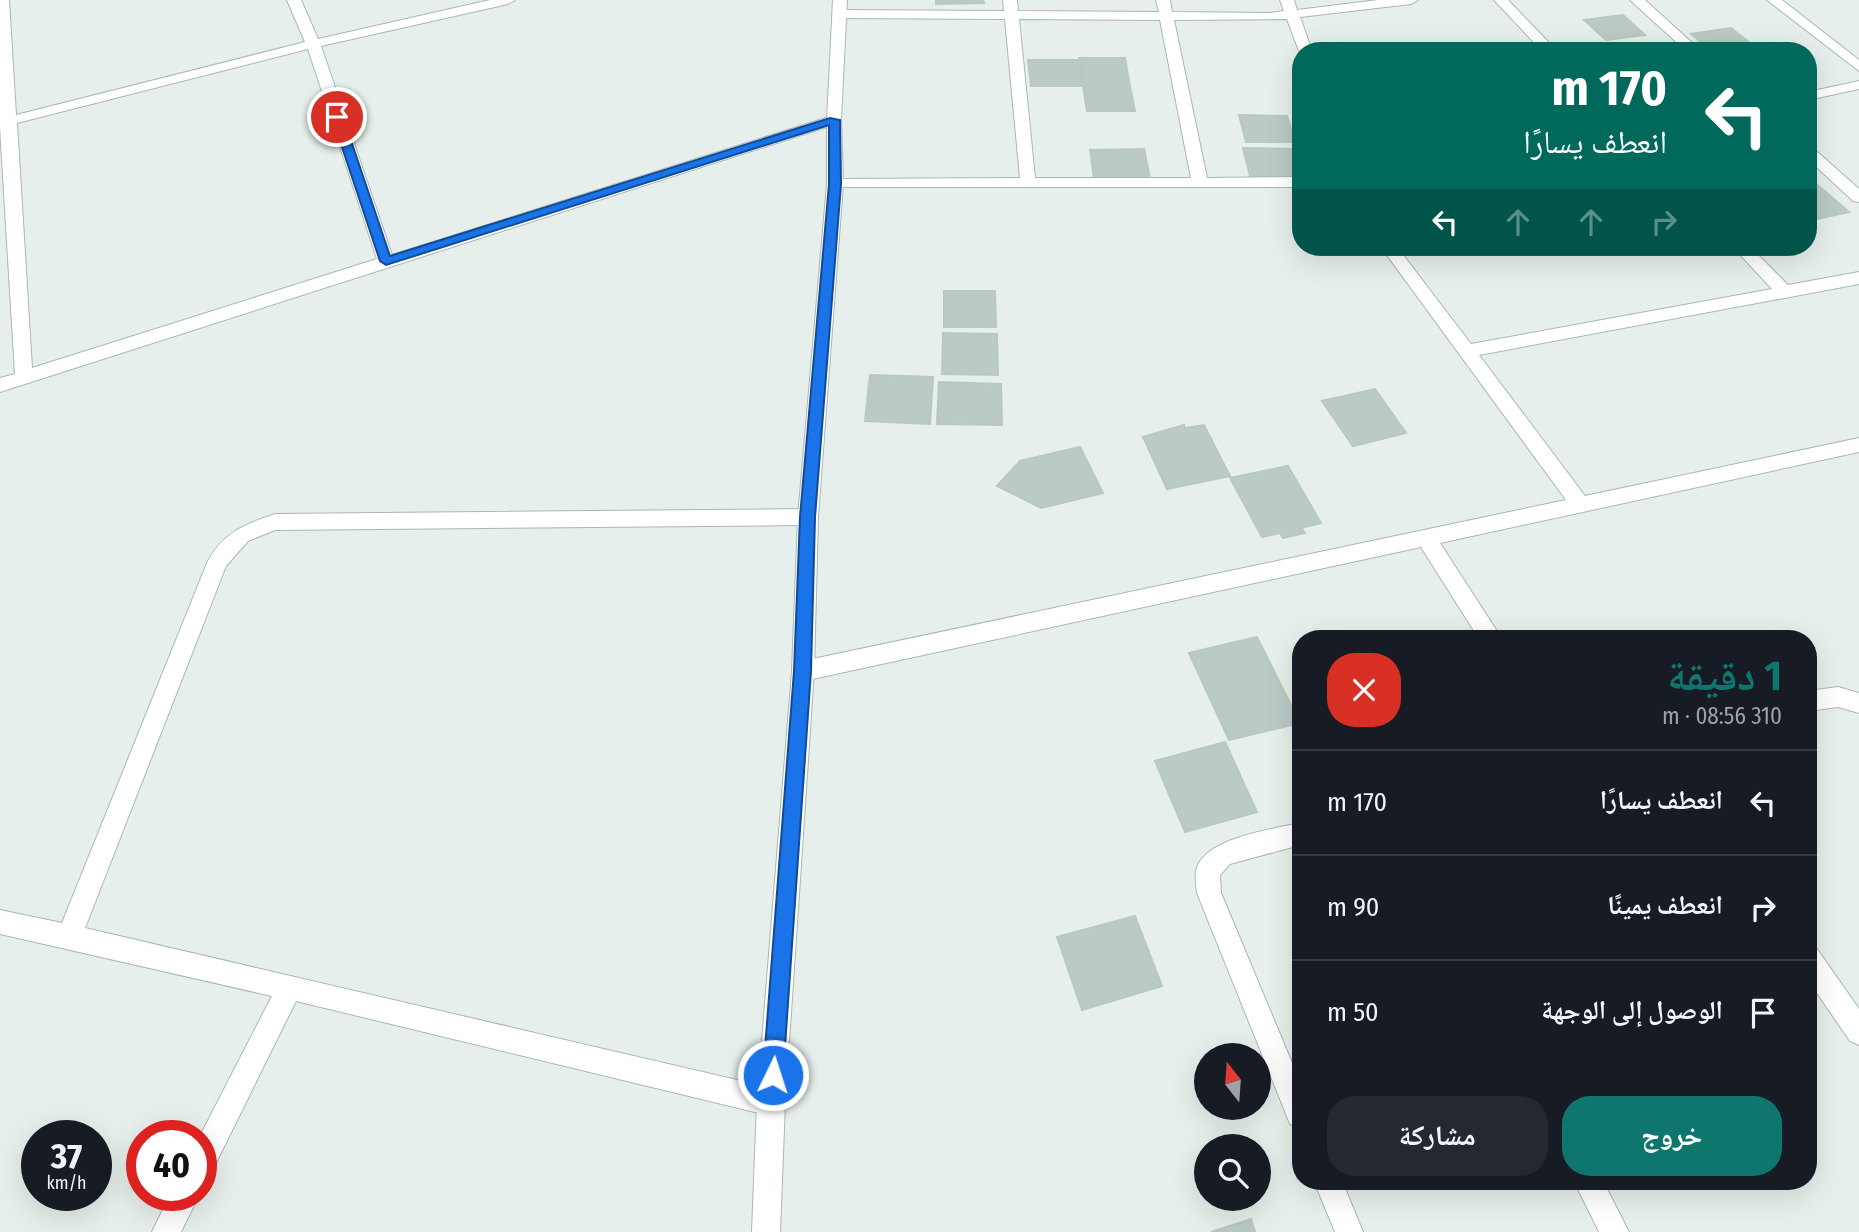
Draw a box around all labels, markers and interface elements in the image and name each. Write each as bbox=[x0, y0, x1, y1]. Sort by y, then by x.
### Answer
text: 170 m bbox=[1551, 59, 1667, 118]
icon: left bbox=[1691, 70, 1782, 161]
pin bbox=[307, 87, 367, 147]
icon: arrive bbox=[318, 98, 356, 136]
text: انعطف يسارًا bbox=[1523, 123, 1667, 161]
icon: left bbox=[1426, 203, 1464, 241]
icon: ahead bbox=[1499, 203, 1537, 241]
icon: ahead bbox=[1572, 203, 1610, 241]
icon: right bbox=[1645, 203, 1683, 241]
text: 1 دقيقة bbox=[1667, 651, 1782, 701]
button: close bbox=[1327, 653, 1401, 727]
text: 310 m · 08:56 bbox=[1662, 702, 1782, 730]
icon: left bbox=[1744, 784, 1782, 822]
text: انعطف يسارًا bbox=[1600, 785, 1723, 816]
text: 170 m bbox=[1327, 787, 1387, 818]
icon: right bbox=[1744, 889, 1782, 927]
text: انعطف يمينًا bbox=[1607, 890, 1723, 921]
text: 90 m bbox=[1327, 892, 1379, 923]
icon: arrive bbox=[1744, 994, 1782, 1032]
text: الوصول إلى الوجهة bbox=[1541, 995, 1723, 1026]
text: 50 m bbox=[1327, 997, 1379, 1028]
position arrow bbox=[736, 1038, 810, 1112]
north arrow bbox=[1194, 1043, 1270, 1120]
map controls bbox=[1194, 1043, 1271, 1211]
button: مشاركة bbox=[1327, 1096, 1548, 1176]
button: خروج bbox=[1562, 1096, 1782, 1176]
speed limit sign: 40 bbox=[126, 1120, 217, 1211]
button: search bbox=[1194, 1134, 1271, 1211]
text: 37 bbox=[51, 1135, 82, 1177]
text: km/h bbox=[46, 1172, 87, 1194]

